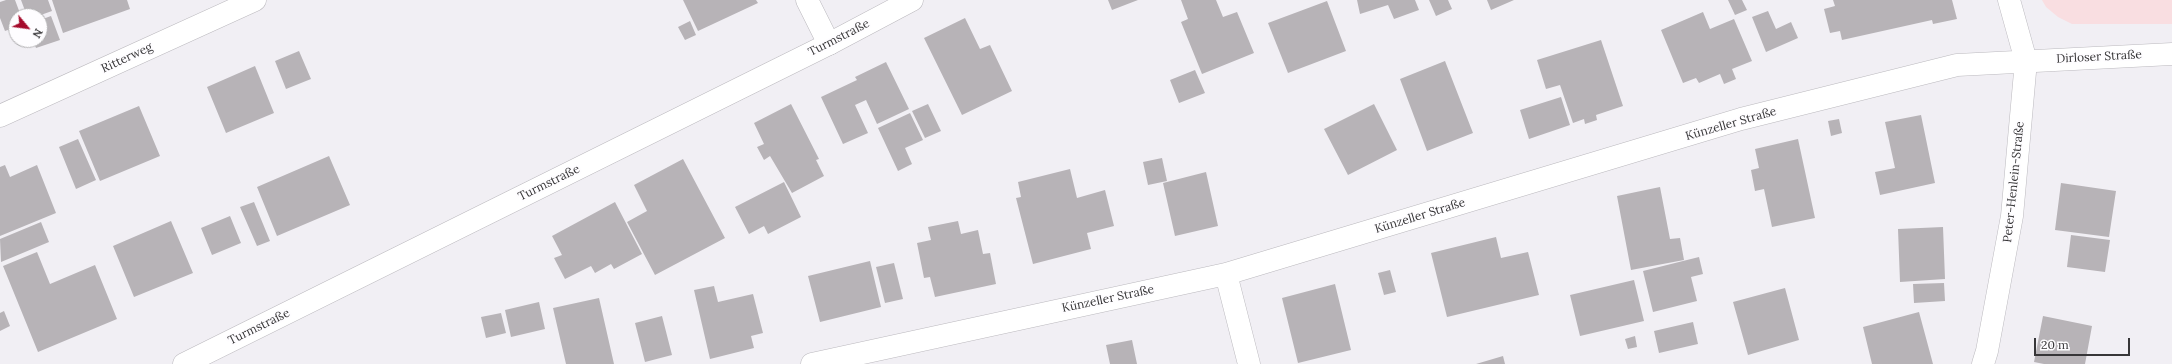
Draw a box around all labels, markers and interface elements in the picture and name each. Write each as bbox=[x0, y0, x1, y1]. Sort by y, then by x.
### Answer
north arrow bbox=[8, 8, 48, 48]
street label: Turmstraße bbox=[806, 16, 872, 60]
text: N bbox=[29, 26, 46, 40]
street label: Ritterweg bbox=[99, 40, 155, 76]
street label: Dirloser Straße bbox=[2056, 48, 2142, 66]
street label: Künzeller Straße bbox=[1684, 104, 1778, 144]
street label: Peter-Henlein-Straße bbox=[2000, 121, 2028, 243]
street label: Turmstraße bbox=[516, 162, 582, 204]
street label: Künzeller Straße bbox=[1373, 195, 1467, 237]
street label: Künzeller Straße bbox=[1061, 282, 1155, 316]
street label: Turmstraße bbox=[226, 306, 292, 348]
scale bar bbox=[2036, 330, 2132, 356]
text: 20 m bbox=[2041, 337, 2069, 352]

